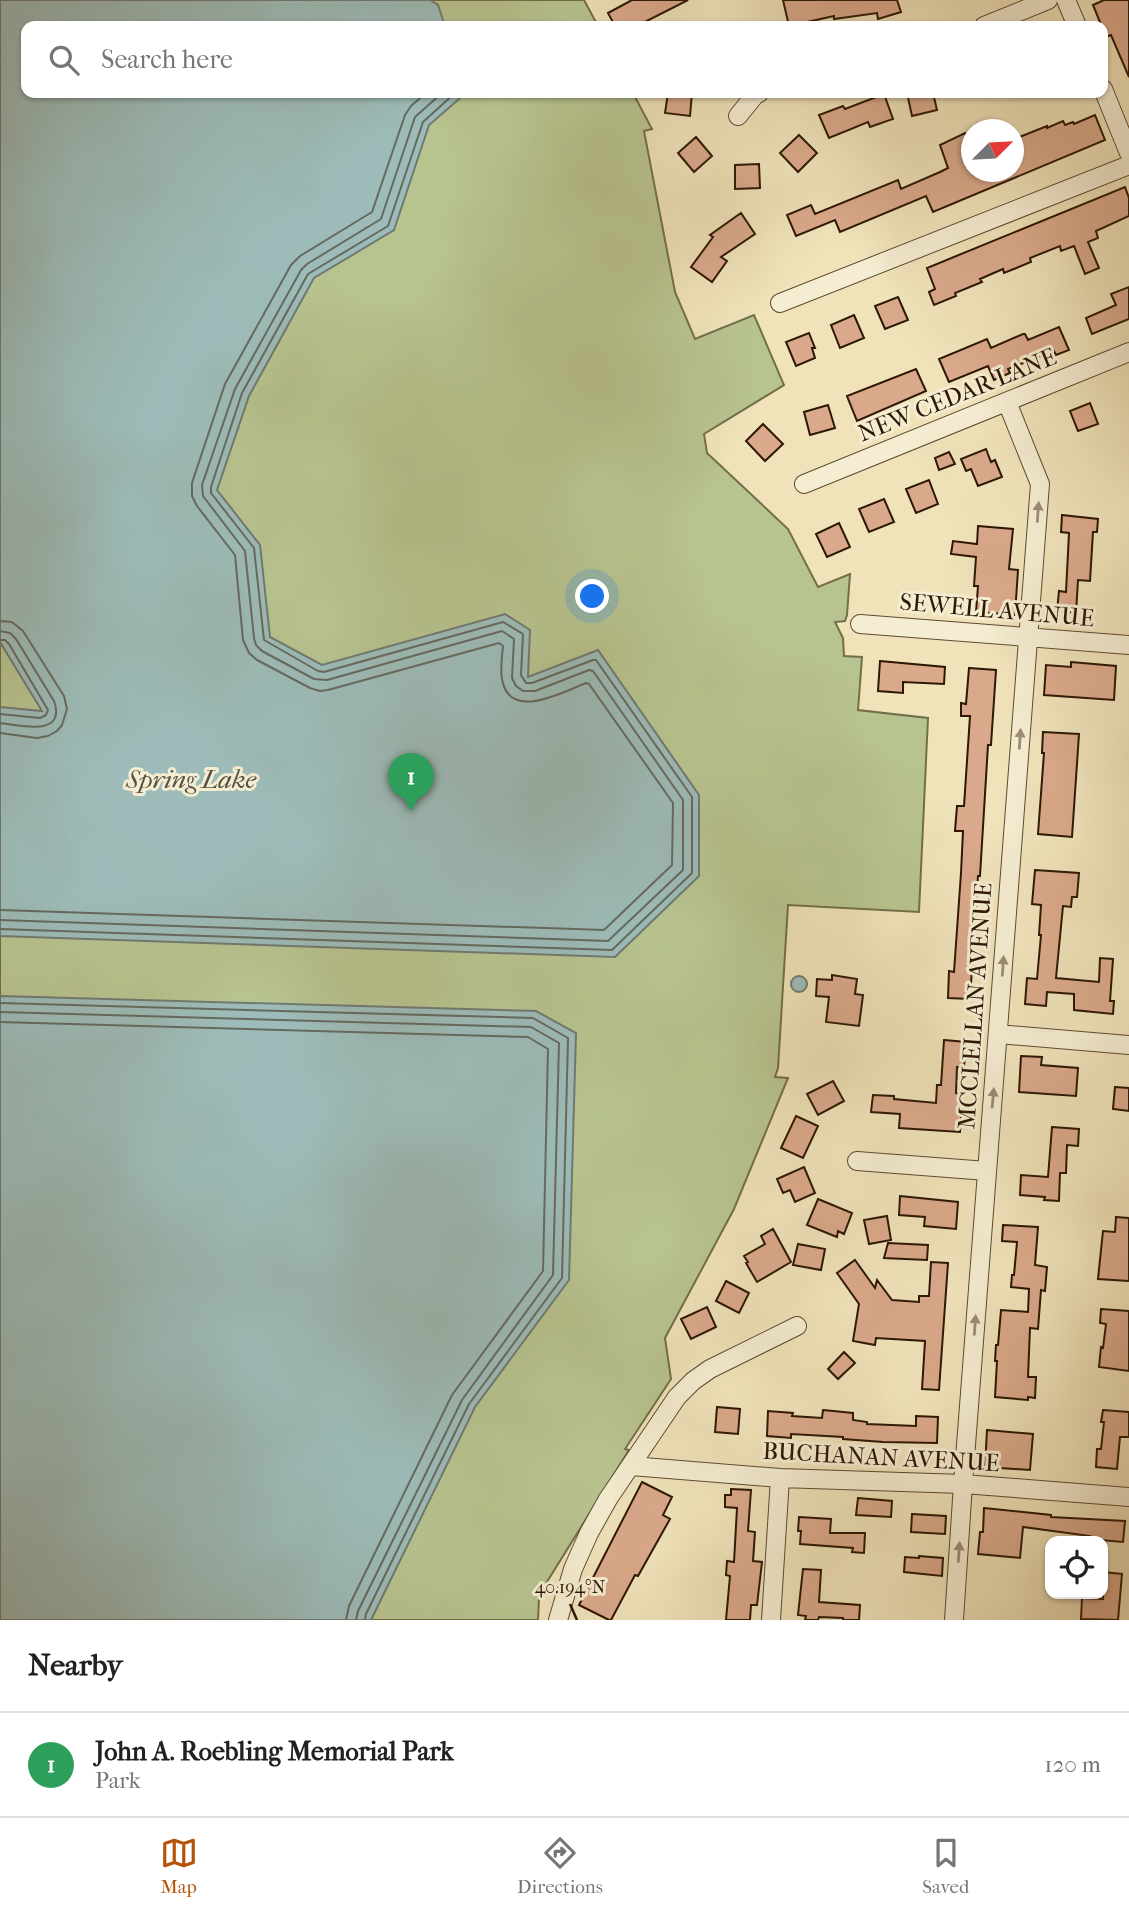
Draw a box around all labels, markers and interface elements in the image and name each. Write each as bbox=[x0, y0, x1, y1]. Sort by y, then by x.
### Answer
search box bbox=[21, 21, 1108, 98]
icon: search bbox=[45, 41, 83, 79]
text: Search here bbox=[101, 44, 233, 75]
north arrow bbox=[961, 119, 1024, 182]
street label: NEW CEDAR LANE bbox=[854, 342, 1060, 448]
one-way arrow bbox=[1033, 501, 1044, 523]
your location bbox=[575, 579, 609, 613]
street label: SEWELL AVENUE bbox=[899, 588, 1095, 632]
one-way arrow bbox=[1015, 728, 1026, 750]
pin: 1 bbox=[388, 753, 434, 811]
water label: Spring Lake bbox=[125, 764, 258, 795]
street label: MCCLELLAN AVENUE bbox=[952, 882, 998, 1130]
one-way arrow bbox=[998, 955, 1009, 977]
one-way arrow bbox=[988, 1087, 999, 1109]
one-way arrow bbox=[970, 1314, 981, 1336]
street label: BUCHANAN AVENUE bbox=[762, 1437, 1000, 1477]
map controls bbox=[1045, 1536, 1108, 1599]
button: locate bbox=[1045, 1536, 1108, 1599]
one-way arrow bbox=[954, 1541, 965, 1563]
text: 40.194°N bbox=[535, 1577, 606, 1598]
text: Nearby bbox=[28, 1648, 123, 1683]
text: John A. Roebling Memorial Park bbox=[95, 1736, 454, 1767]
text: 1 bbox=[47, 1751, 55, 1778]
text: 120 m bbox=[1044, 1751, 1101, 1778]
text: Park bbox=[95, 1767, 141, 1794]
tab: Map bbox=[160, 1834, 198, 1898]
tab: Directions bbox=[517, 1834, 603, 1898]
tab: Saved bbox=[922, 1834, 969, 1898]

